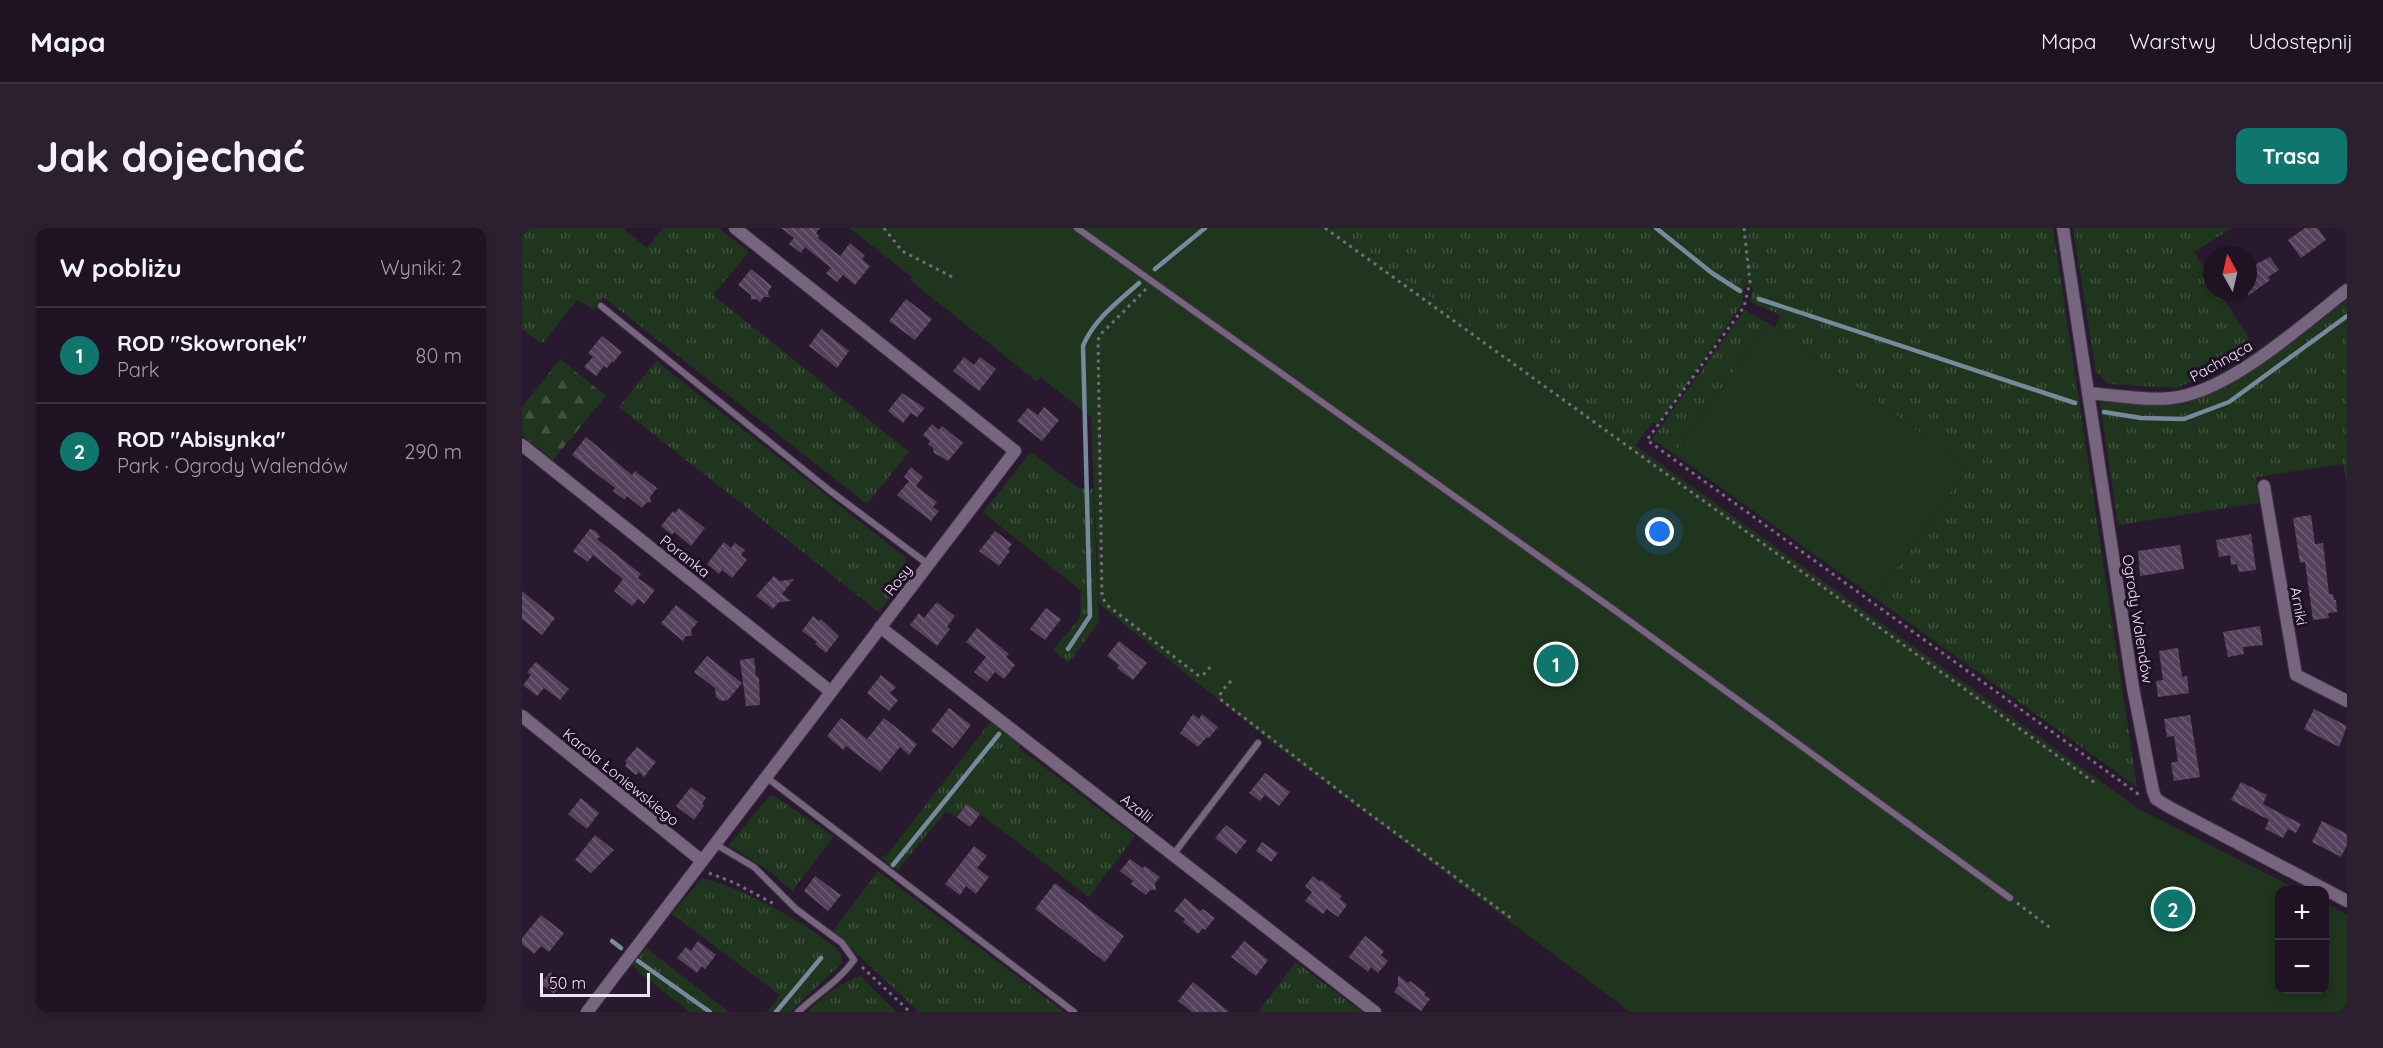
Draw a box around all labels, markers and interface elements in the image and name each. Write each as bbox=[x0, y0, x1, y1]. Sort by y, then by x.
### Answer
text: Mapa bbox=[30, 24, 106, 59]
text: Mapa bbox=[2041, 28, 2096, 54]
text: Warstwy bbox=[2129, 28, 2216, 54]
text: Udostępnij bbox=[2249, 28, 2353, 54]
button: Trasa bbox=[2236, 128, 2347, 184]
text: Jak dojechać bbox=[36, 130, 305, 183]
north arrow bbox=[2203, 246, 2257, 300]
text: W pobliżu bbox=[60, 251, 182, 284]
text: Wyniki: 2 bbox=[380, 255, 462, 280]
text: ROD "Skowronek" bbox=[117, 329, 307, 357]
street label: Pachnąca bbox=[2186, 336, 2256, 386]
text: 1 bbox=[76, 343, 83, 368]
text: 80 m bbox=[416, 343, 462, 368]
text: Park bbox=[117, 357, 159, 382]
text: ROD "Abisynka" bbox=[117, 425, 285, 453]
text: 2 bbox=[74, 439, 85, 464]
text: 290 m bbox=[404, 439, 462, 464]
text: Park · Ogrody Walendów bbox=[117, 453, 348, 478]
your location bbox=[1645, 517, 1674, 546]
street label: Poranka bbox=[656, 531, 714, 581]
street label: Ogrody Walendów bbox=[2118, 553, 2158, 685]
street label: Rosy bbox=[880, 561, 916, 599]
street label: Arniki bbox=[2286, 585, 2312, 627]
pin: 1 bbox=[1536, 642, 1576, 686]
street label: Karola Łoniewskiego bbox=[559, 724, 683, 830]
street label: Azalii bbox=[1117, 789, 1157, 827]
pin: 2 bbox=[2154, 886, 2192, 932]
map controls bbox=[2275, 886, 2329, 994]
button: + bbox=[2275, 886, 2329, 940]
button: − bbox=[2275, 940, 2329, 994]
scale bar bbox=[540, 970, 650, 998]
text: 50 m bbox=[549, 973, 586, 993]

